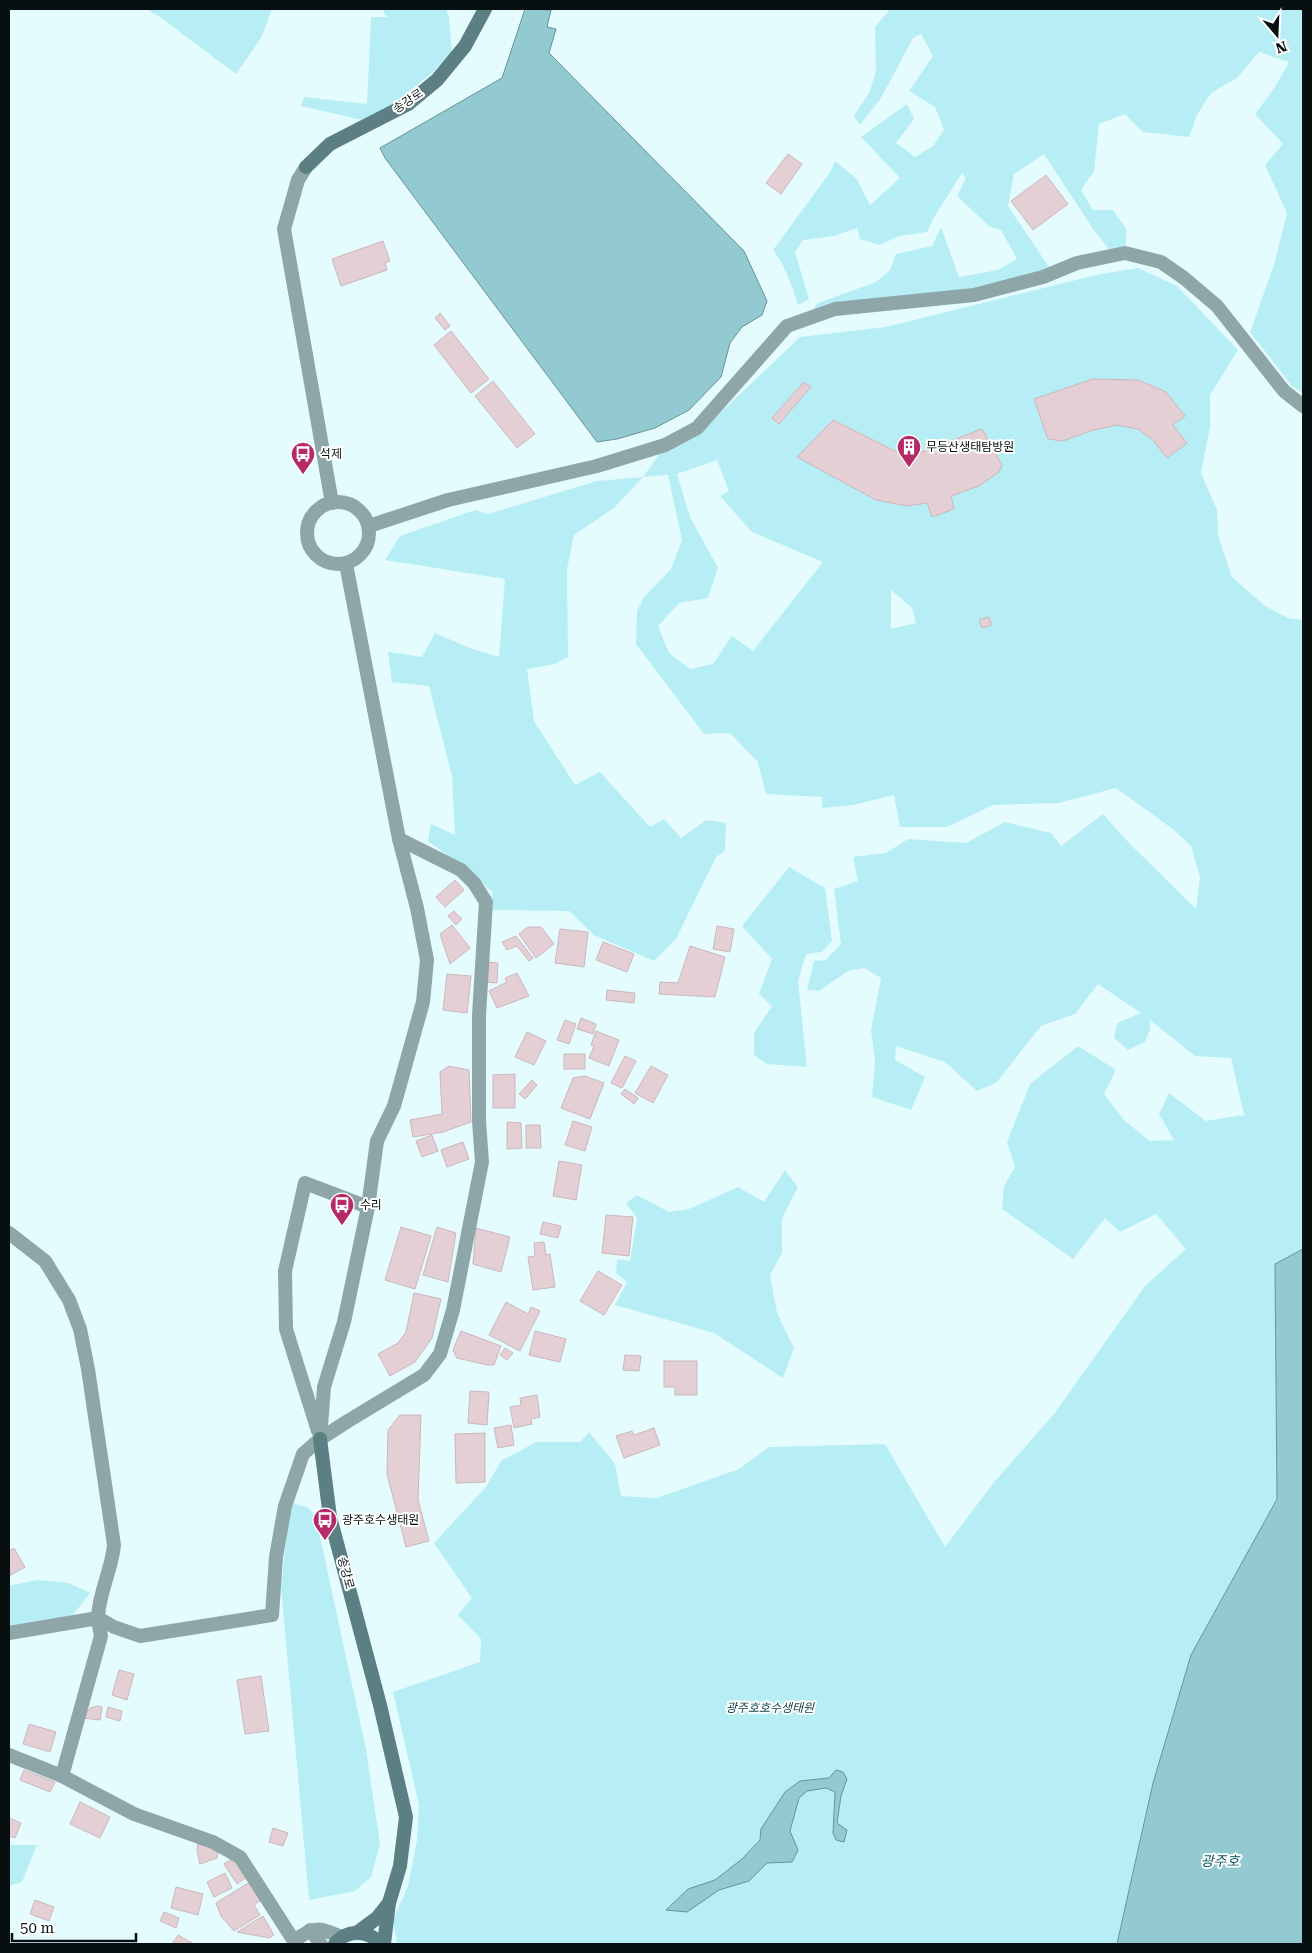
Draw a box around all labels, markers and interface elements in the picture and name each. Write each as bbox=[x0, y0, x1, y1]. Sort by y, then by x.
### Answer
north arrow bbox=[1252, 10, 1302, 60]
text: N bbox=[1273, 38, 1289, 57]
street label: 송강로 bbox=[390, 86, 426, 116]
building icon: 무등산생태탐방원 bbox=[896, 434, 922, 468]
place label: 무등산생태탐방원 bbox=[926, 440, 1014, 454]
bus stop icon: 석제 bbox=[290, 441, 316, 475]
place label: 석제 bbox=[320, 447, 342, 461]
bus stop icon: 수리 bbox=[329, 1192, 355, 1226]
place label: 수리 bbox=[360, 1198, 382, 1212]
bus stop icon: 광주호수생태원 bbox=[312, 1507, 338, 1541]
place label: 광주호수생태원 bbox=[342, 1513, 419, 1527]
street label: 송강로 bbox=[335, 1555, 357, 1591]
park label: 광주호호수생태원 bbox=[726, 1701, 815, 1715]
water label: 광주호 bbox=[1201, 1853, 1240, 1869]
scale bar bbox=[12, 1910, 136, 1942]
text: 50 m bbox=[20, 1919, 55, 1937]

